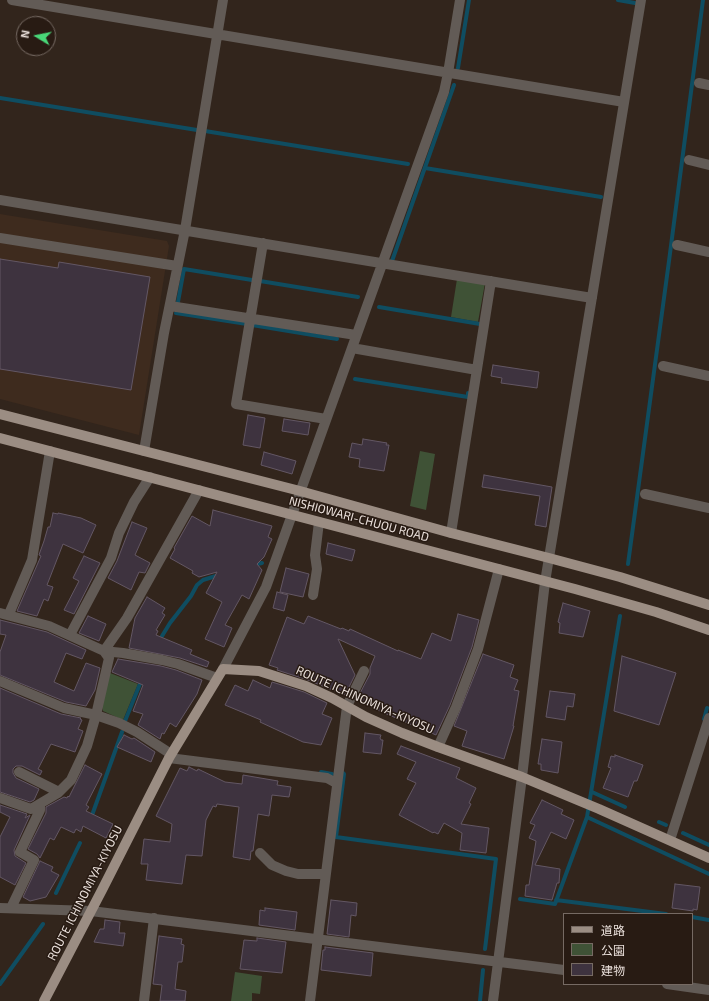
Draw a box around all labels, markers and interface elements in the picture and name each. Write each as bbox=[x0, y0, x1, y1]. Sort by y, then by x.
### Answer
north arrow bbox=[16, 16, 56, 56]
text: N bbox=[18, 29, 32, 39]
street label: NISHIOWARI-CHUOU ROAD bbox=[287, 493, 431, 545]
street label: ROUTE ICHINOMIYA-KIYOSU bbox=[294, 663, 436, 737]
street label: ROUTE ICHINOMIYA-KIYOSU bbox=[45, 823, 125, 963]
legend bbox=[563, 913, 693, 985]
text: 道路 bbox=[601, 923, 625, 937]
text: 公園 bbox=[601, 943, 625, 957]
text: 建物 bbox=[601, 963, 625, 977]

